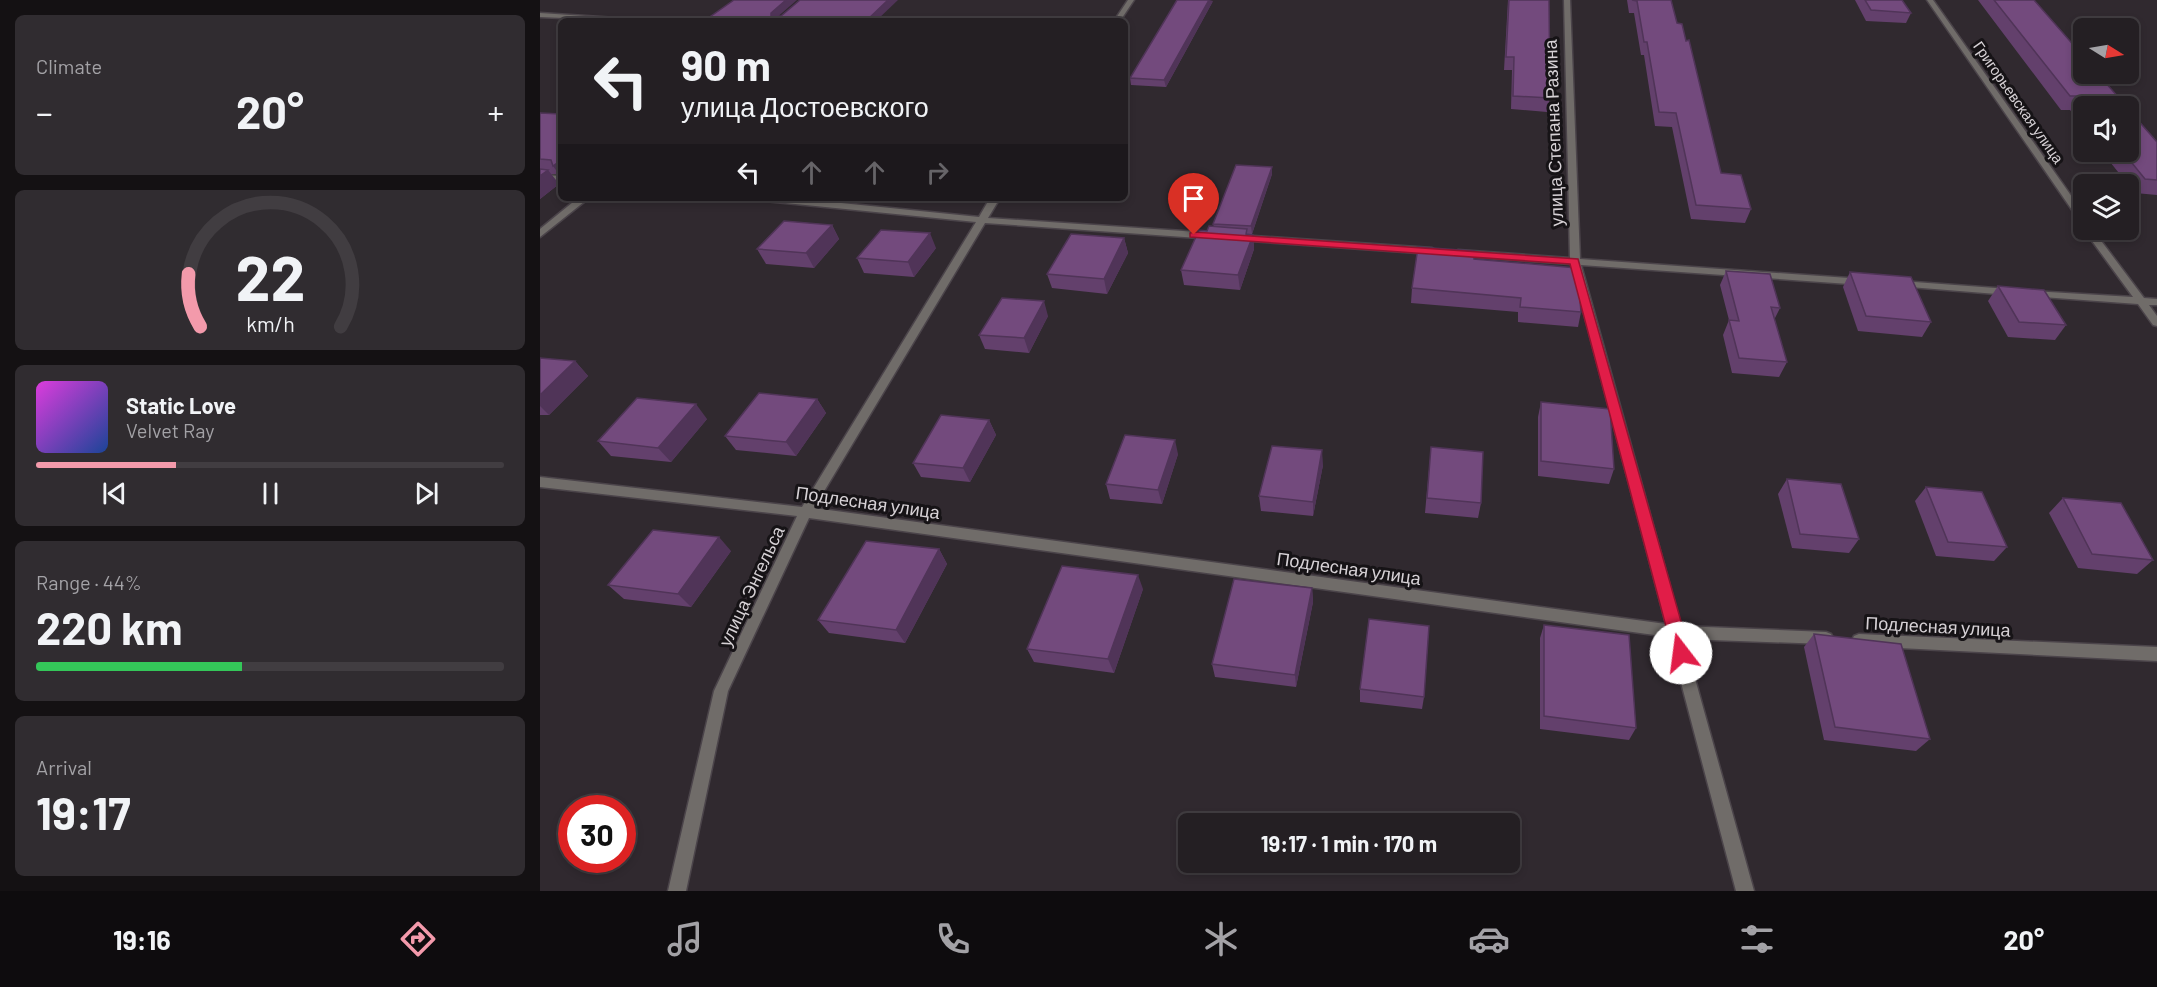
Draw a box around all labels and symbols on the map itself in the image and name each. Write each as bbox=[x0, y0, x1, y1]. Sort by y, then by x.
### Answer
north arrow bbox=[2073, 18, 2139, 84]
street label: Григорьевская улица bbox=[1970, 37, 2068, 167]
street label: улица Степана Разина bbox=[1539, 38, 1567, 227]
pin bbox=[1168, 173, 1219, 235]
street label: Подлесная улица bbox=[794, 481, 942, 523]
street label: улица Энгельса bbox=[713, 521, 789, 650]
street label: Подлесная улица bbox=[1275, 547, 1423, 589]
street label: Подлесная улица bbox=[1865, 611, 2012, 641]
position arrow bbox=[1649, 621, 1713, 685]
speed limit sign: 30 bbox=[558, 795, 636, 873]

